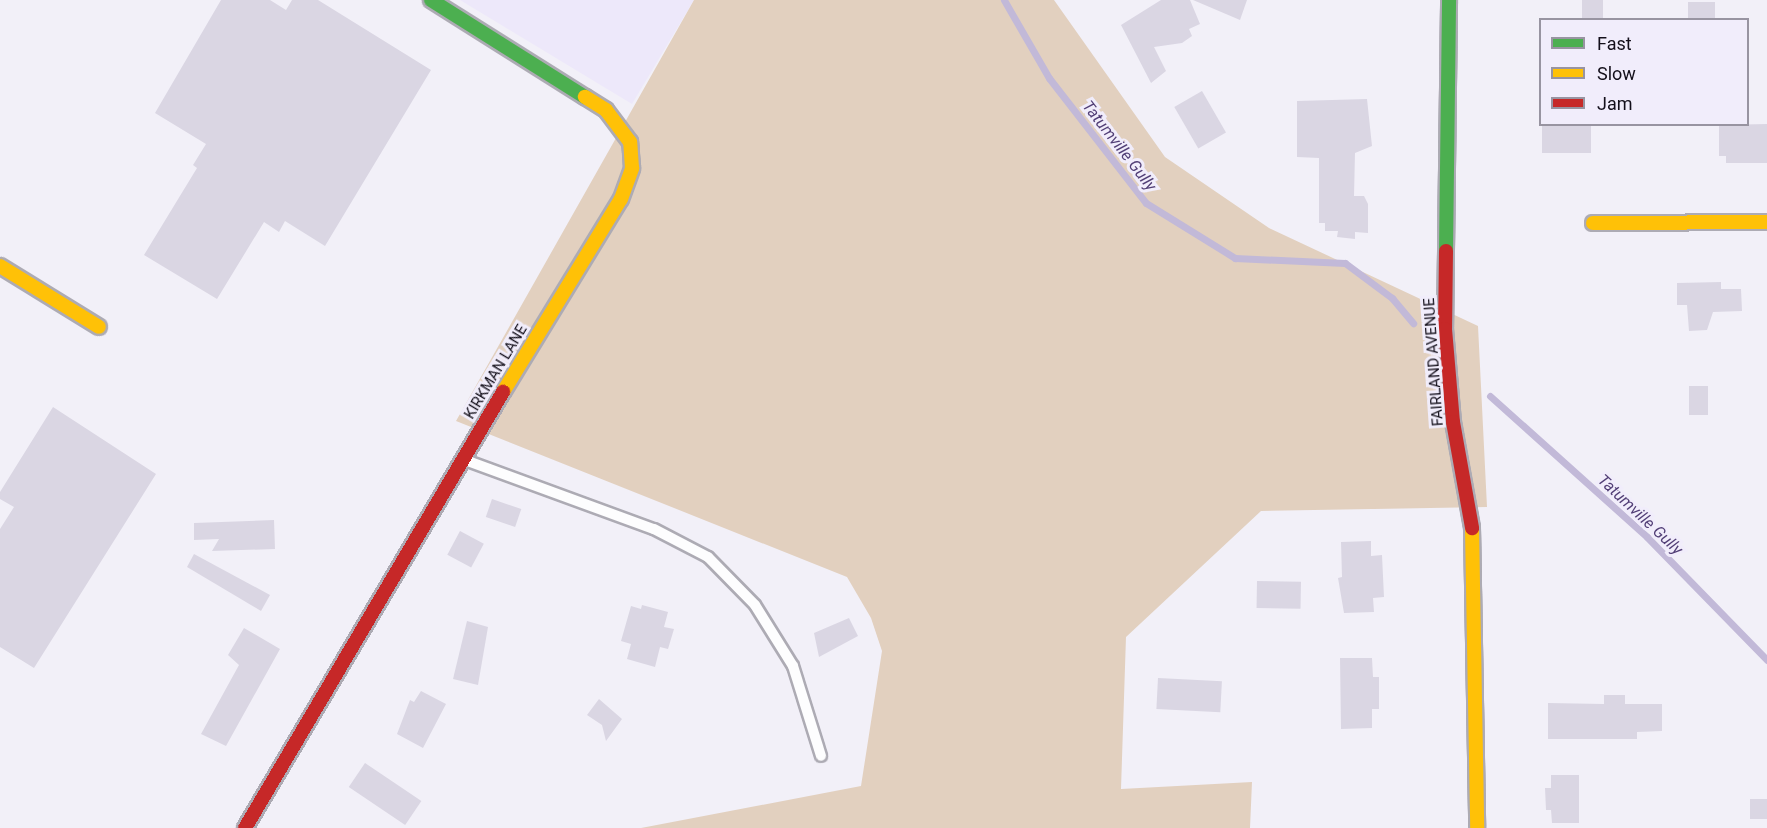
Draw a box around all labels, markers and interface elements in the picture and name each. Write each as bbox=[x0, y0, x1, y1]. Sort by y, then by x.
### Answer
legend bbox=[1539, 18, 1749, 126]
text: Fast bbox=[1597, 33, 1632, 54]
text: Slow bbox=[1597, 63, 1636, 84]
text: Jam bbox=[1597, 93, 1633, 114]
water label: Tatumville Gully bbox=[1078, 97, 1160, 195]
street label: FAIRLAND AVENUE bbox=[1421, 297, 1447, 427]
street label: KIRKMAN LANE bbox=[461, 322, 531, 422]
water label: Tatumville Gully bbox=[1594, 471, 1686, 559]

